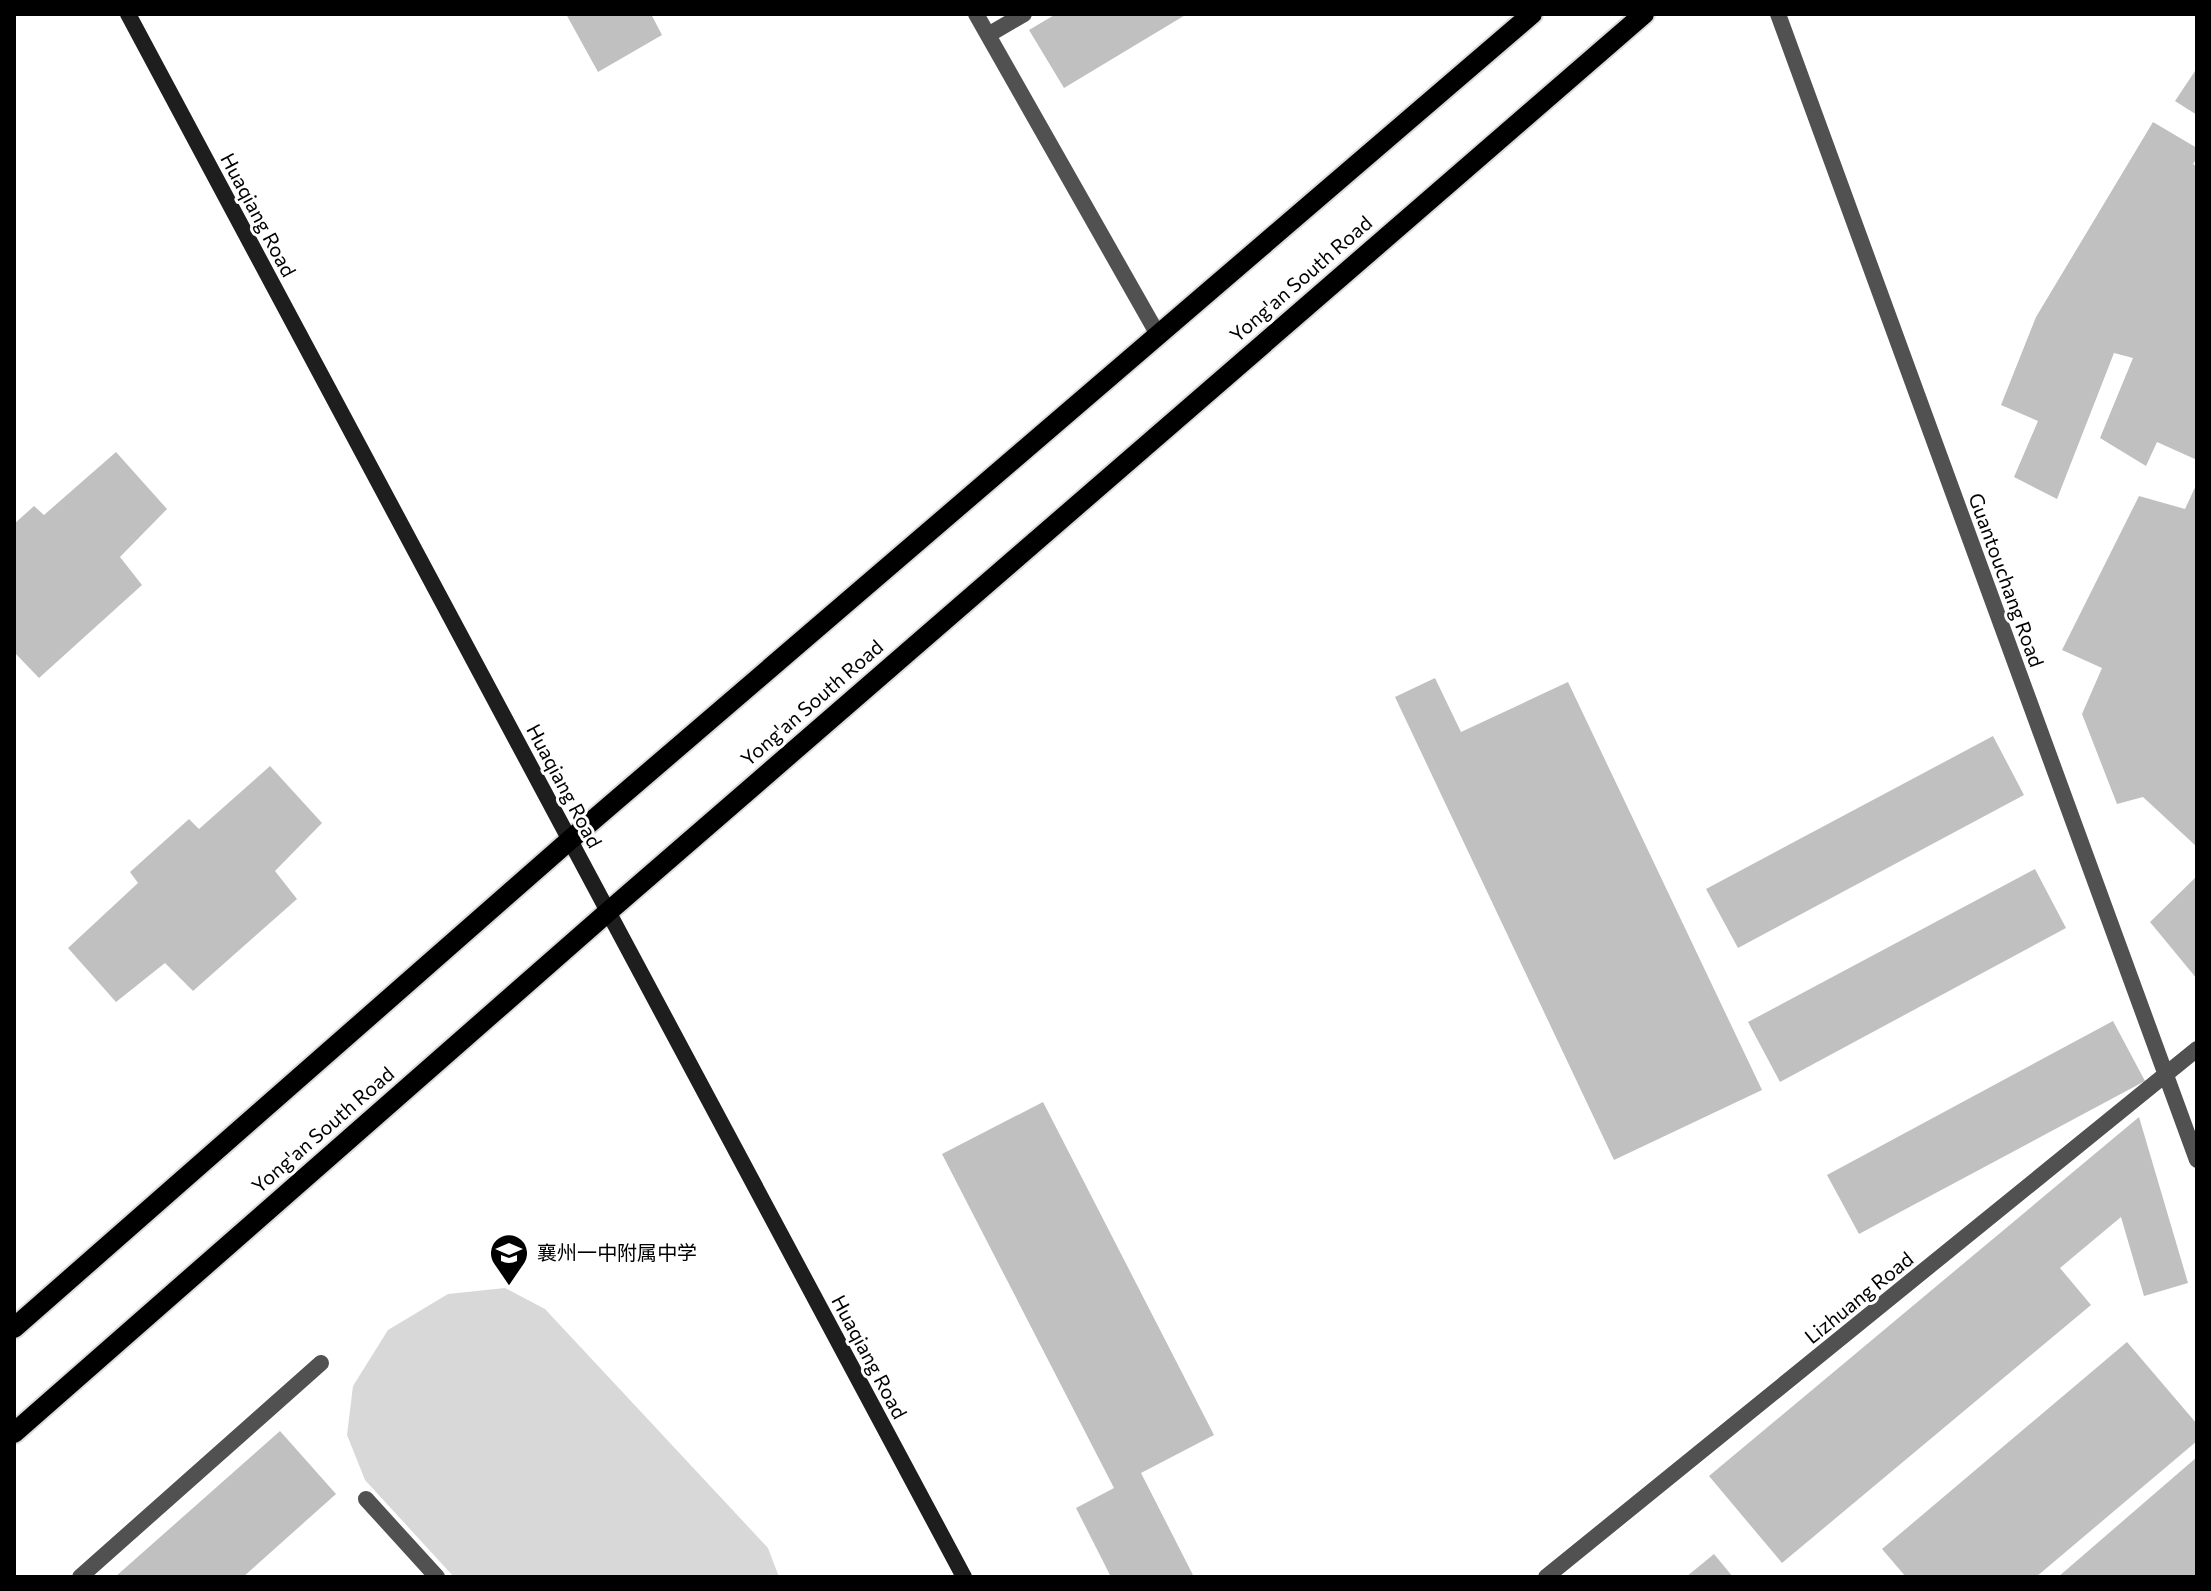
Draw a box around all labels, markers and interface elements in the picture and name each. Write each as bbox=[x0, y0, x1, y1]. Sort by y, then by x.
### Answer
street label: Huaqiang Road bbox=[216, 149, 302, 281]
street label: Yong'an South Road bbox=[1224, 210, 1376, 346]
street label: Guantouchang Road bbox=[1964, 489, 2050, 670]
street label: Yong'an South Road bbox=[735, 634, 887, 770]
street label: Huaqiang Road bbox=[522, 720, 608, 852]
street label: Yong'an South Road bbox=[246, 1061, 398, 1197]
school or university icon: 襄州一中附属中学 bbox=[488, 1232, 530, 1287]
place label: 襄州一中附属中学 bbox=[537, 1240, 697, 1264]
street label: Lizhuang Road bbox=[1799, 1246, 1917, 1348]
street label: Huaqiang Road bbox=[827, 1291, 913, 1423]

